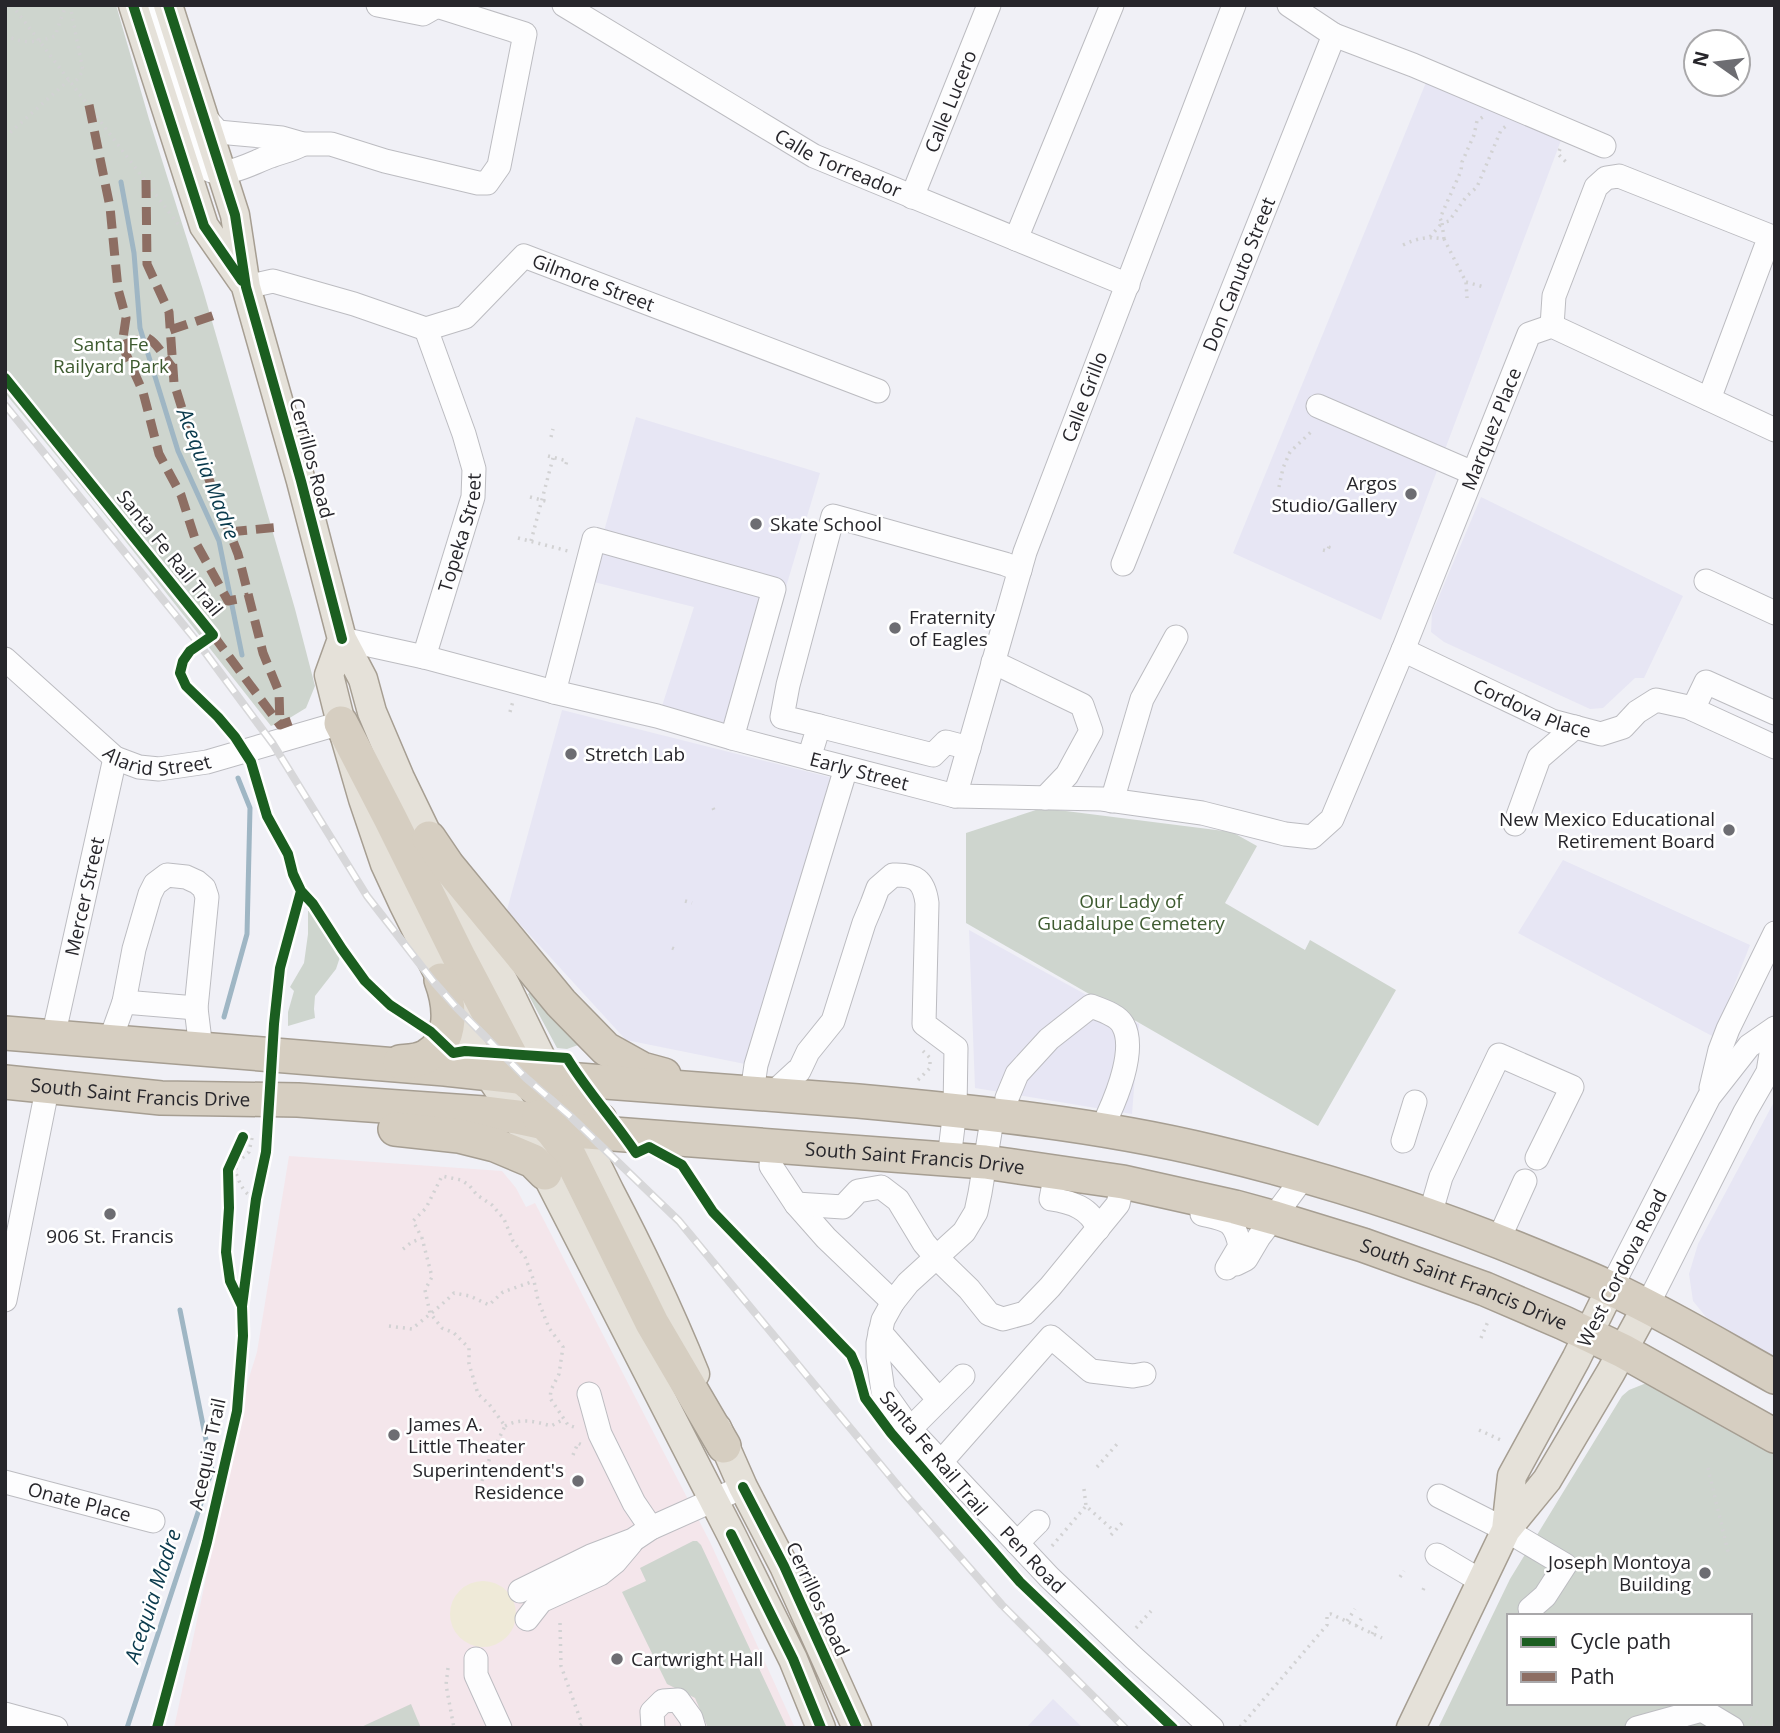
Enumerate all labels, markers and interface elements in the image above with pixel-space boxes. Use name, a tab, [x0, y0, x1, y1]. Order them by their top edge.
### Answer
north arrow	[1682, 28, 1752, 98]
street label: Calle Lucero	[918, 46, 983, 156]
text: N	[1686, 48, 1715, 70]
street label: Calle Torreador	[770, 122, 906, 204]
street label: Don Canuto Street	[1196, 193, 1281, 355]
street label: Gilmore Street	[529, 247, 658, 318]
park label: Santa Fe Railyard Park	[53, 331, 169, 379]
street label: Calle Grillo	[1055, 348, 1113, 446]
street label: Marquez Place	[1455, 364, 1527, 494]
street label: Cerrillos Road	[283, 395, 341, 521]
water label: Acequia Madre	[170, 402, 247, 544]
place label: Argos Studio/Gallery	[1271, 470, 1397, 518]
street label: Topeka Street	[432, 472, 487, 595]
street label: Santa Fe Rail Trail	[111, 484, 229, 622]
marker: Argos Studio/Gallery	[1403, 486, 1419, 502]
place label: Skate School	[770, 511, 882, 537]
marker: Skate School	[748, 516, 764, 532]
place label: Fraternity of Eagles	[909, 604, 996, 652]
marker: Fraternity of Eagles	[887, 620, 903, 636]
street label: Cordova Place	[1469, 672, 1594, 744]
street label: Alarid Street	[98, 740, 214, 782]
place label: Stretch Lab	[585, 741, 685, 767]
marker: Stretch Lab	[563, 746, 579, 762]
street label: Early Street	[807, 746, 912, 796]
place label: New Mexico Educational Retirement Board	[1499, 806, 1715, 854]
marker: New Mexico Educational Retirement Board	[1721, 822, 1737, 838]
street label: Mercer Street	[58, 834, 110, 958]
park label: Our Lady of Guadalupe Cemetery	[1037, 888, 1225, 936]
street label: South Saint Francis Drive	[29, 1072, 251, 1112]
street label: South Saint Francis Drive	[804, 1135, 1026, 1181]
street label: West Cordova Road	[1571, 1185, 1673, 1351]
marker: 906 St. Francis	[102, 1206, 118, 1222]
place label: 906 St. Francis	[46, 1223, 174, 1249]
street label: South Saint Francis Drive	[1357, 1232, 1571, 1336]
street label: Santa Fe Rail Trail	[874, 1385, 994, 1521]
street label: Acequia Trail	[182, 1396, 232, 1512]
place label: James A. Little Theater	[406, 1411, 525, 1459]
marker: James A. Little Theater	[386, 1427, 402, 1443]
place label: Superintendent's Residence	[412, 1457, 564, 1505]
marker: Superintendent's Residence	[570, 1473, 586, 1489]
street label: Onate Place	[25, 1476, 134, 1528]
street label: Pen Road	[994, 1520, 1071, 1599]
water label: Acequia Madre	[117, 1525, 187, 1668]
street label: Cerrillos Road	[780, 1538, 856, 1660]
place label: Joseph Montoya Building	[1546, 1549, 1691, 1597]
marker: Joseph Montoya Building	[1697, 1565, 1713, 1581]
legend	[1507, 1614, 1752, 1705]
text: Cycle path	[1570, 1627, 1671, 1655]
place label: Cartwright Hall	[631, 1646, 763, 1672]
marker: Cartwright Hall	[609, 1651, 625, 1667]
text: Path	[1570, 1662, 1615, 1690]

